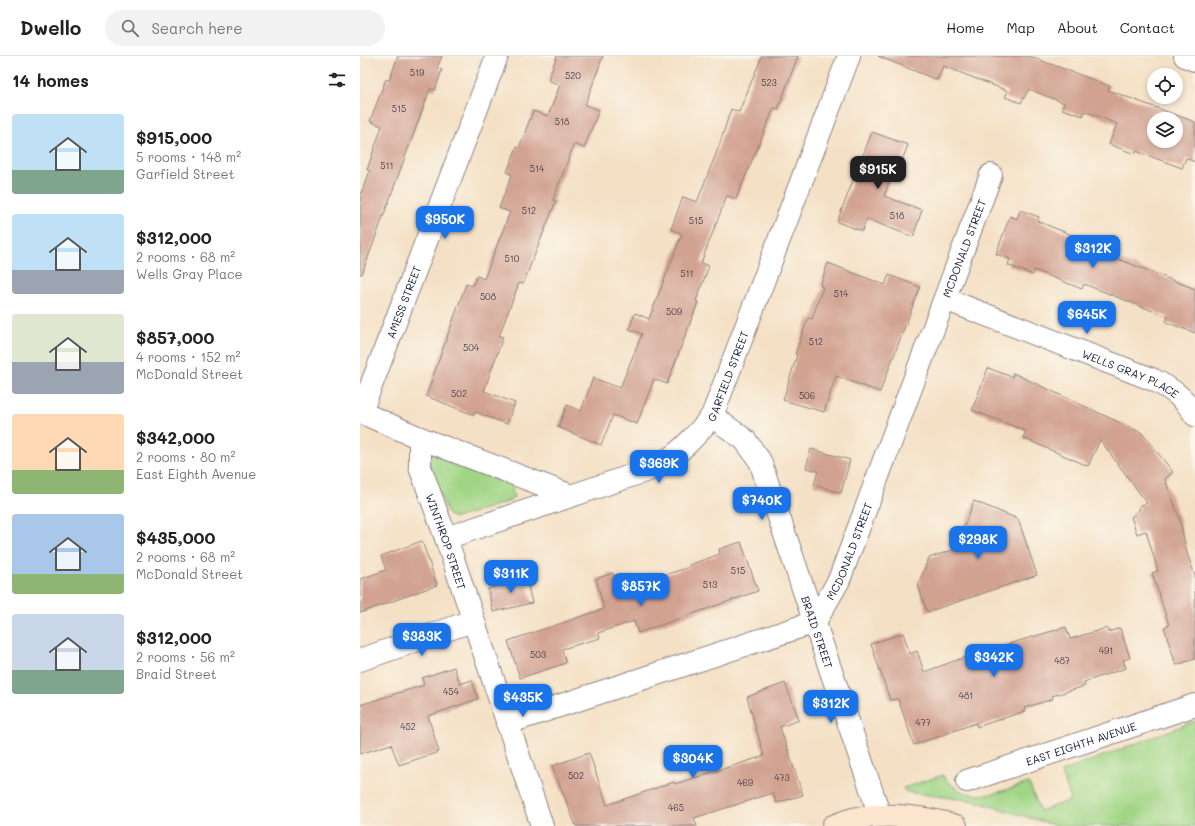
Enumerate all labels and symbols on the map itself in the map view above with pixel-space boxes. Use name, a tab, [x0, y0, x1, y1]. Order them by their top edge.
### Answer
house number: 519	[410, 67, 425, 78]
house number: 520	[565, 70, 581, 81]
house number: 523	[761, 77, 777, 88]
house number: 515	[392, 103, 406, 114]
house number: 518	[555, 116, 570, 127]
pin: $915K	[850, 156, 906, 190]
house number: 511	[380, 160, 394, 171]
house number: 514	[530, 163, 545, 174]
street label: MCDONALD STREET	[938, 197, 989, 299]
house number: 512	[522, 205, 536, 216]
pin: $950K	[417, 206, 473, 240]
house number: 518	[890, 210, 905, 221]
house number: 515	[689, 215, 703, 226]
pin: $312K	[1065, 235, 1121, 269]
house number: 510	[505, 253, 520, 264]
street label: AMESS STREET	[382, 263, 424, 340]
house number: 511	[680, 268, 694, 279]
house number: 514	[834, 288, 849, 299]
house number: 508	[480, 291, 497, 302]
pin: $645K	[1059, 301, 1115, 335]
house number: 509	[666, 306, 683, 317]
street label: GARFIELD STREET	[703, 329, 751, 424]
house number: 512	[809, 336, 823, 347]
house number: 504	[463, 342, 480, 353]
street label: WELLS GRAY PLACE	[1080, 345, 1182, 401]
house number: 502	[451, 388, 467, 399]
house number: 506	[799, 390, 815, 401]
pin: $369K	[631, 450, 687, 484]
pin: $740K	[734, 487, 790, 521]
street label: WINTHROP STREET	[423, 491, 470, 591]
street label: MCDONALD STREET	[822, 500, 875, 602]
pin: $298K	[950, 526, 1006, 560]
pin: $311K	[483, 560, 539, 594]
house number: 515	[731, 565, 745, 576]
pin: $857K	[613, 573, 669, 607]
house number: 513	[703, 579, 717, 590]
street label: BRAID STREET	[799, 594, 837, 670]
pin: $383K	[394, 623, 450, 657]
pin: $342K	[966, 644, 1022, 678]
house number: 491	[1099, 645, 1113, 656]
house number: 503	[530, 649, 546, 660]
house number: 487	[1054, 655, 1070, 666]
pin: $435K	[495, 684, 551, 718]
house number: 454	[443, 686, 460, 697]
pin: $312K	[803, 690, 859, 724]
house number: 481	[959, 690, 973, 701]
house number: 477	[915, 717, 931, 728]
street label: EAST EIGHTH AVENUE	[1024, 718, 1138, 768]
house number: 452	[400, 721, 416, 732]
pin: $304K	[665, 745, 721, 779]
house number: 502	[568, 770, 584, 781]
house number: 473	[774, 772, 790, 783]
house number: 469	[737, 777, 754, 788]
house number: 465	[668, 802, 684, 813]

